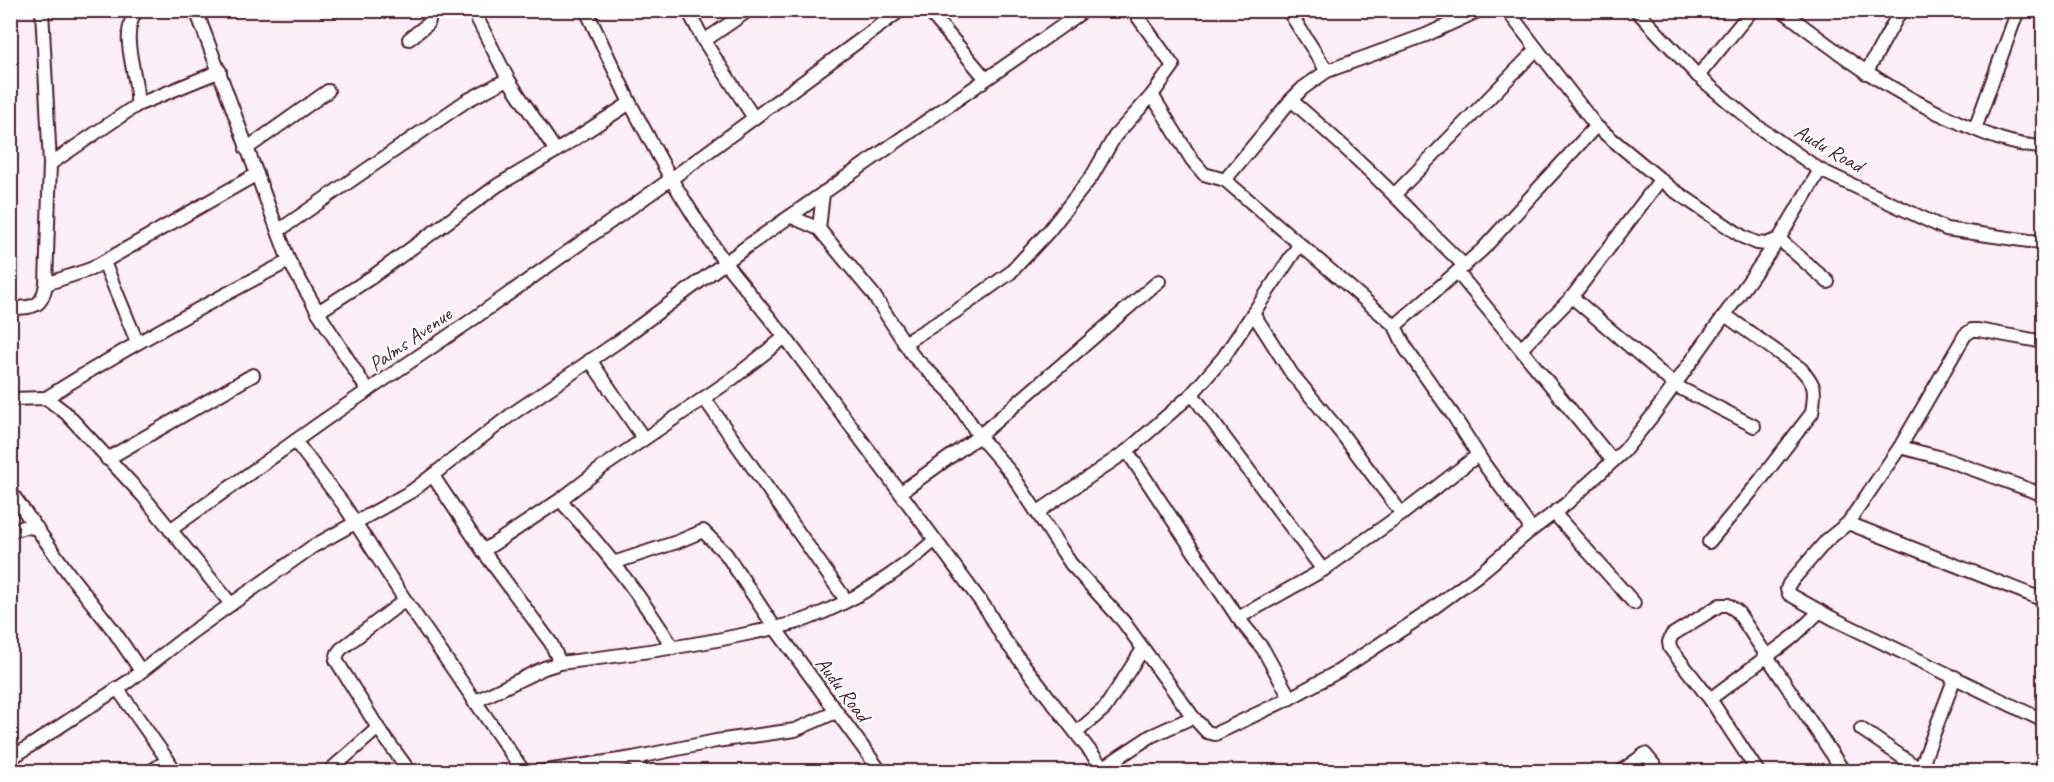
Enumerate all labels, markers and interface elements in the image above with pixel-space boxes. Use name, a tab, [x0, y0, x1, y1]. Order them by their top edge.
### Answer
street label: Audu Road	[1790, 118, 1871, 180]
street label: Palms Avenue	[364, 300, 457, 377]
street label: Audu Road	[810, 651, 878, 730]

